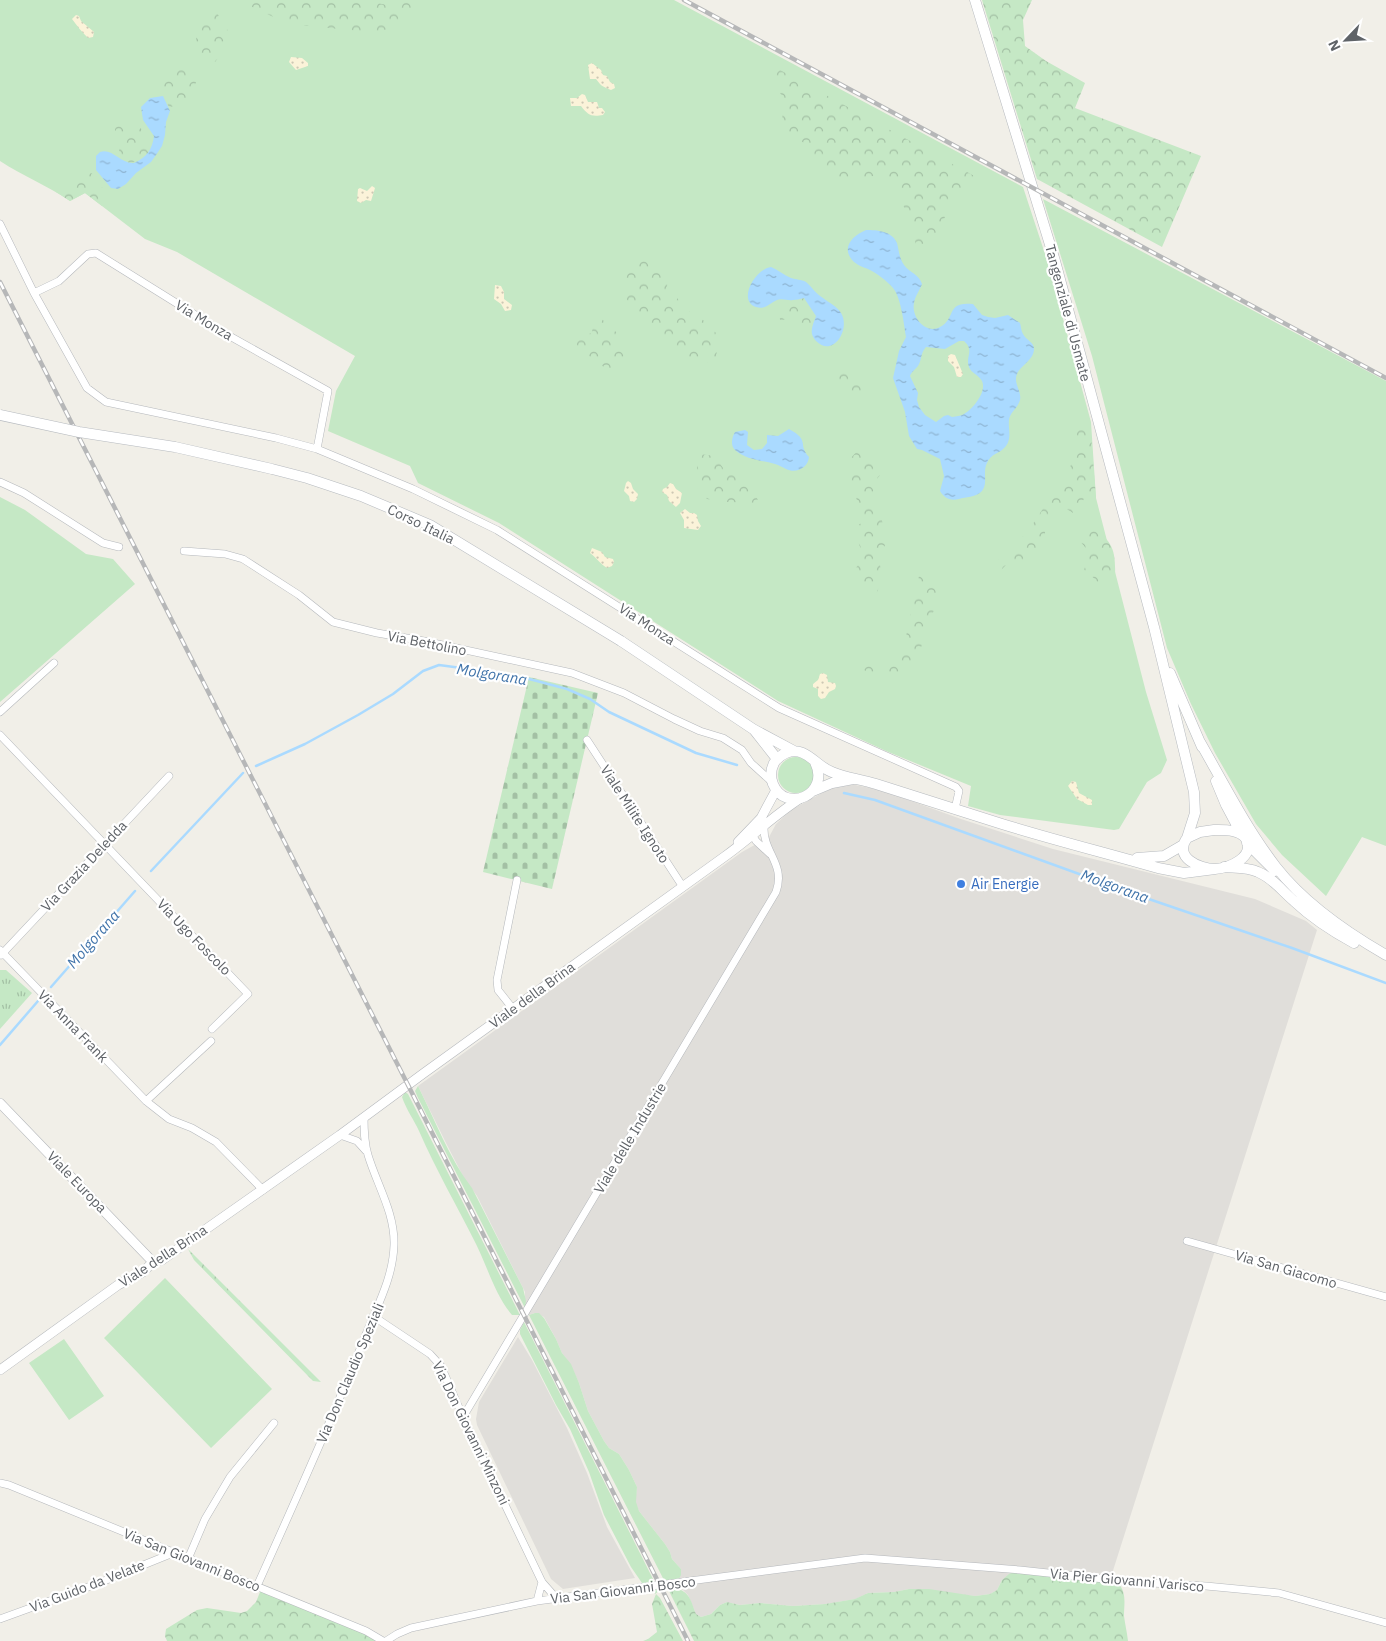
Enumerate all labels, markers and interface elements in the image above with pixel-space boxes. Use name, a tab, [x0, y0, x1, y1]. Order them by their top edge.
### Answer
north arrow	[1321, 15, 1371, 65]
text: N	[1324, 37, 1345, 54]
street label: Tangenziale di Usmate	[1041, 242, 1095, 384]
street label: Via Monza	[172, 296, 236, 344]
street label: Corso Italia	[385, 500, 458, 548]
street label: Via Monza	[615, 599, 679, 649]
street label: Via Bettolino	[386, 627, 468, 660]
water label: Molgorana	[455, 659, 529, 689]
street label: Viale Milite Ignoto	[596, 761, 674, 867]
street label: Via Grazia Deledda	[37, 816, 131, 915]
water label: Molgorana	[1078, 865, 1152, 907]
place label: Air Energie	[971, 875, 1039, 893]
marker: Air Energie	[955, 878, 967, 890]
street label: Via Ugo Foscolo	[153, 895, 235, 979]
water label: Molgorana	[62, 906, 124, 972]
street label: Viale della Brina	[486, 958, 579, 1032]
street label: Via Anna Frank	[34, 986, 113, 1066]
street label: Viale delle Industrie	[590, 1079, 670, 1197]
street label: Viale Europa	[43, 1147, 111, 1217]
street label: Viale della Brina	[115, 1220, 211, 1291]
street label: Via San Giacomo	[1233, 1246, 1339, 1292]
street label: Via Don Claudio Speziali	[312, 1300, 388, 1446]
street label: Via Don Giovanni Minzoni	[428, 1358, 514, 1508]
street label: Via San Giovanni Bosco	[121, 1524, 263, 1596]
street label: Via Guido da Velate	[27, 1556, 147, 1616]
street label: Via Pier Giovanni Varisco	[1049, 1564, 1205, 1596]
street label: Via San Giovanni Bosco	[549, 1572, 697, 1608]

